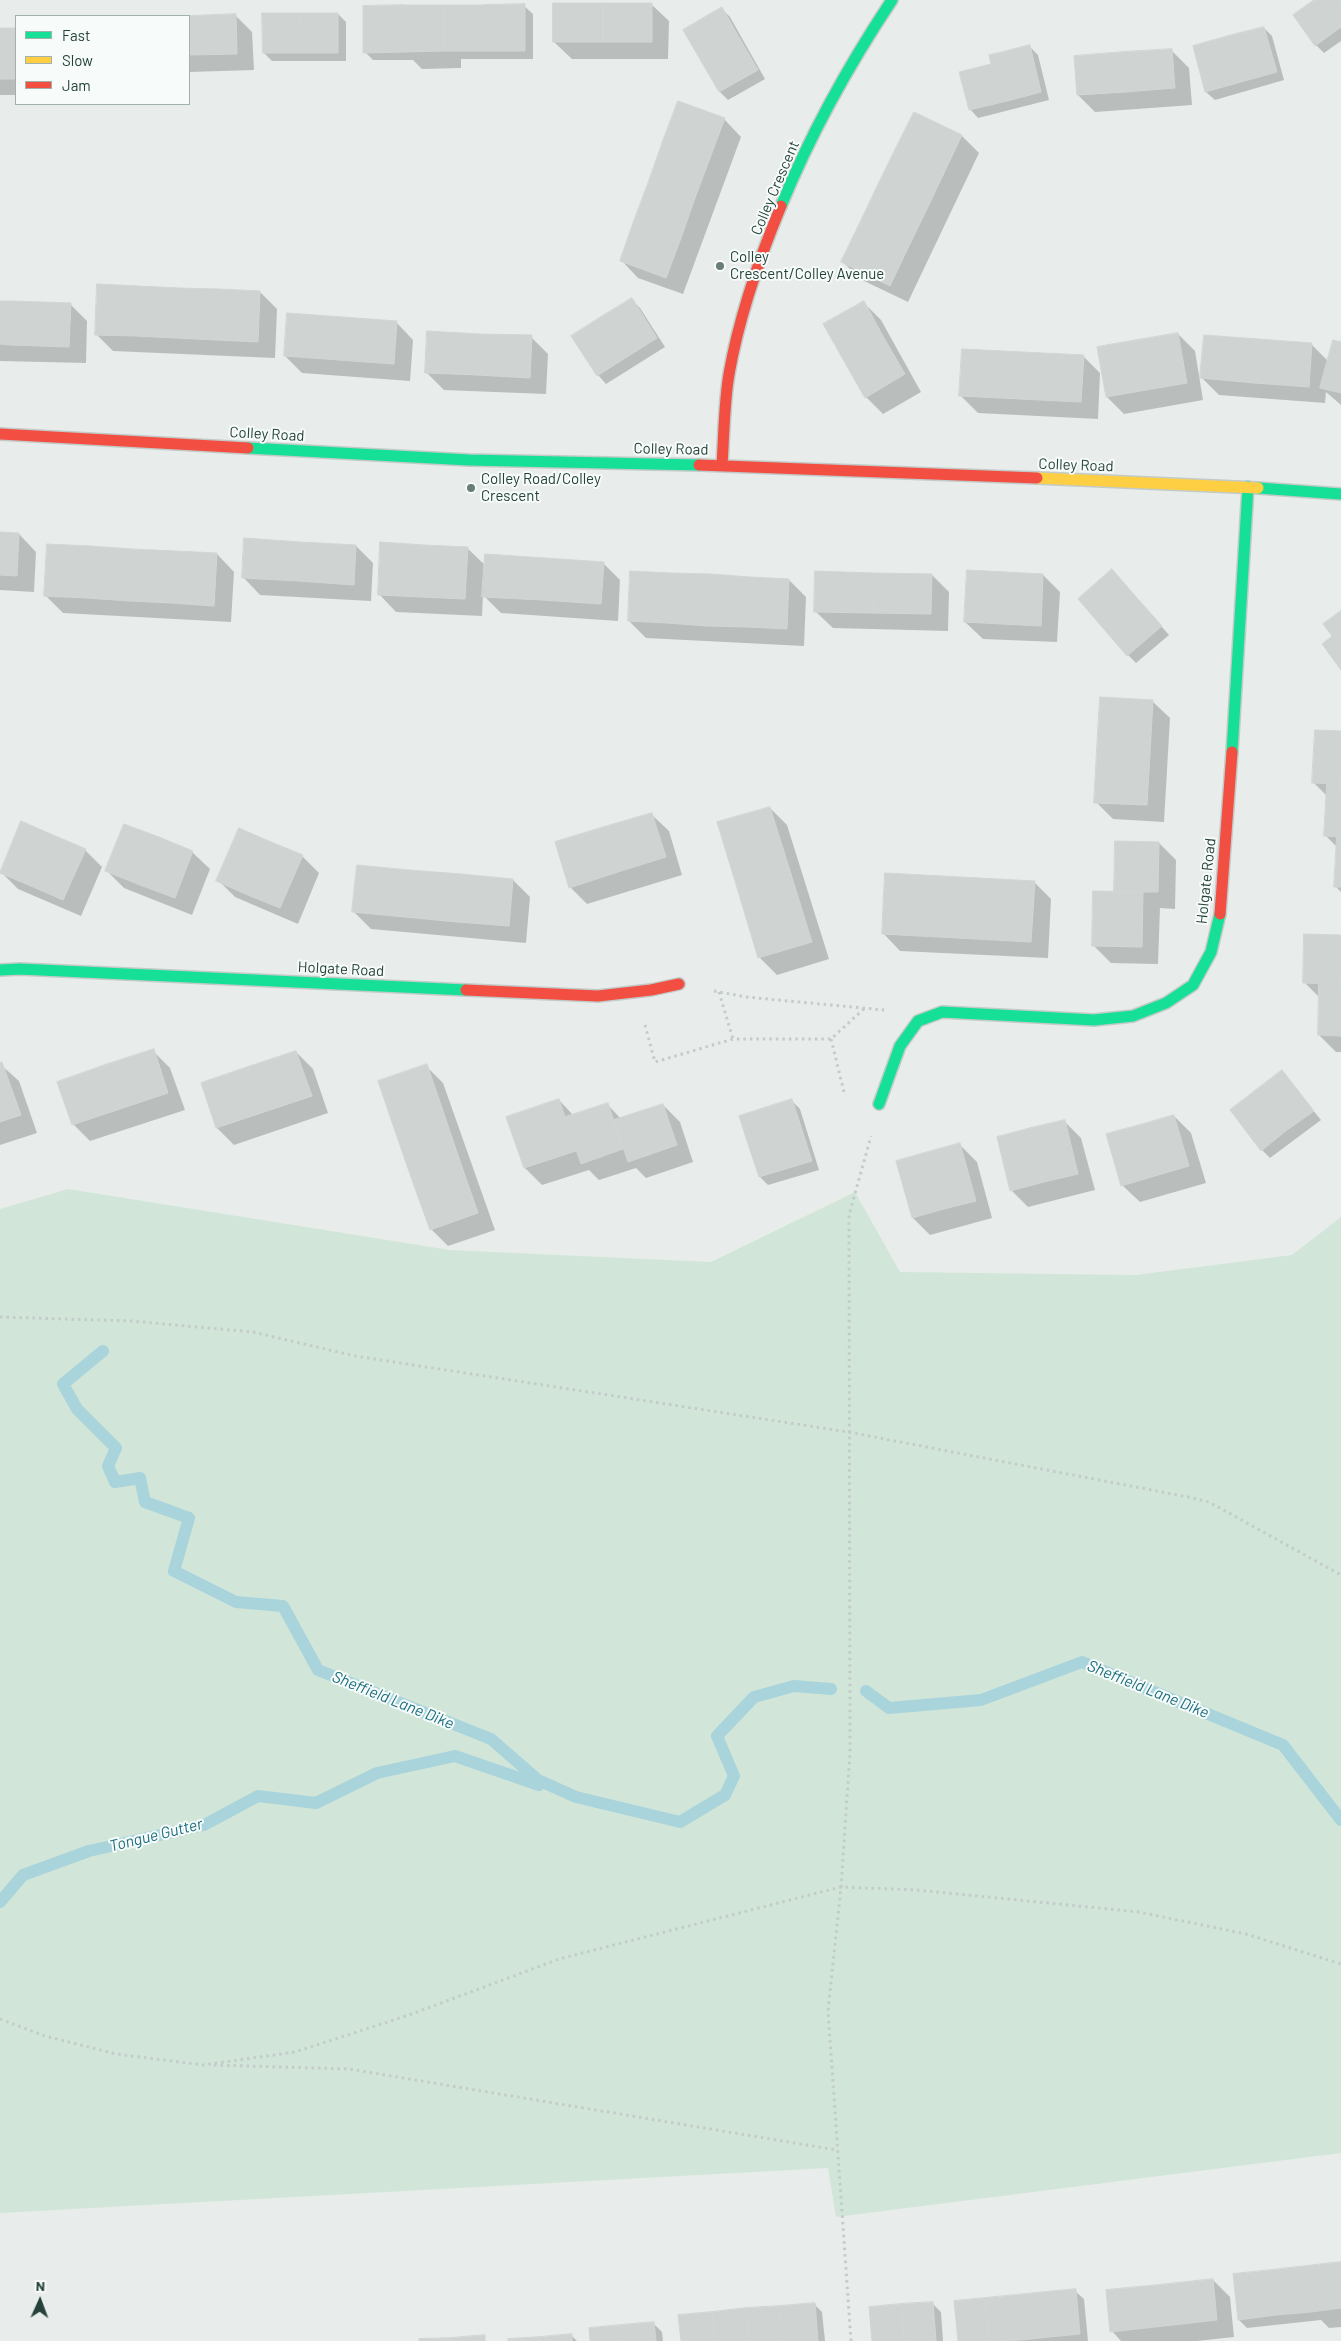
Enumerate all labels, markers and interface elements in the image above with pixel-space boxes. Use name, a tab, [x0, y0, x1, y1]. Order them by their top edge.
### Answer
legend	[15, 15, 190, 105]
text: Fast	[62, 26, 90, 44]
text: Slow	[62, 51, 93, 69]
text: Jam	[62, 76, 91, 94]
street label: Colley Crescent	[747, 138, 803, 238]
place label: Colley Crescent/Colley Avenue	[730, 248, 884, 283]
marker: Colley Crescent/Colley Avenue	[714, 260, 726, 272]
street label: Colley Road	[229, 423, 305, 445]
street label: Colley Road	[633, 439, 709, 459]
street label: Colley Road	[1038, 455, 1114, 475]
place label: Colley Road/Colley Crescent	[481, 470, 601, 505]
marker: Colley Road/Colley Crescent	[465, 482, 477, 494]
street label: Holgate Road	[1193, 837, 1219, 925]
street label: Holgate Road	[297, 958, 385, 980]
water label: Sheffield Lane Dike	[1084, 1656, 1212, 1722]
water label: Sheffield Lane Dike	[329, 1667, 457, 1733]
water label: Tongue Gutter	[107, 1814, 205, 1856]
north arrow	[15, 2276, 65, 2326]
text: N	[36, 2277, 45, 2294]

